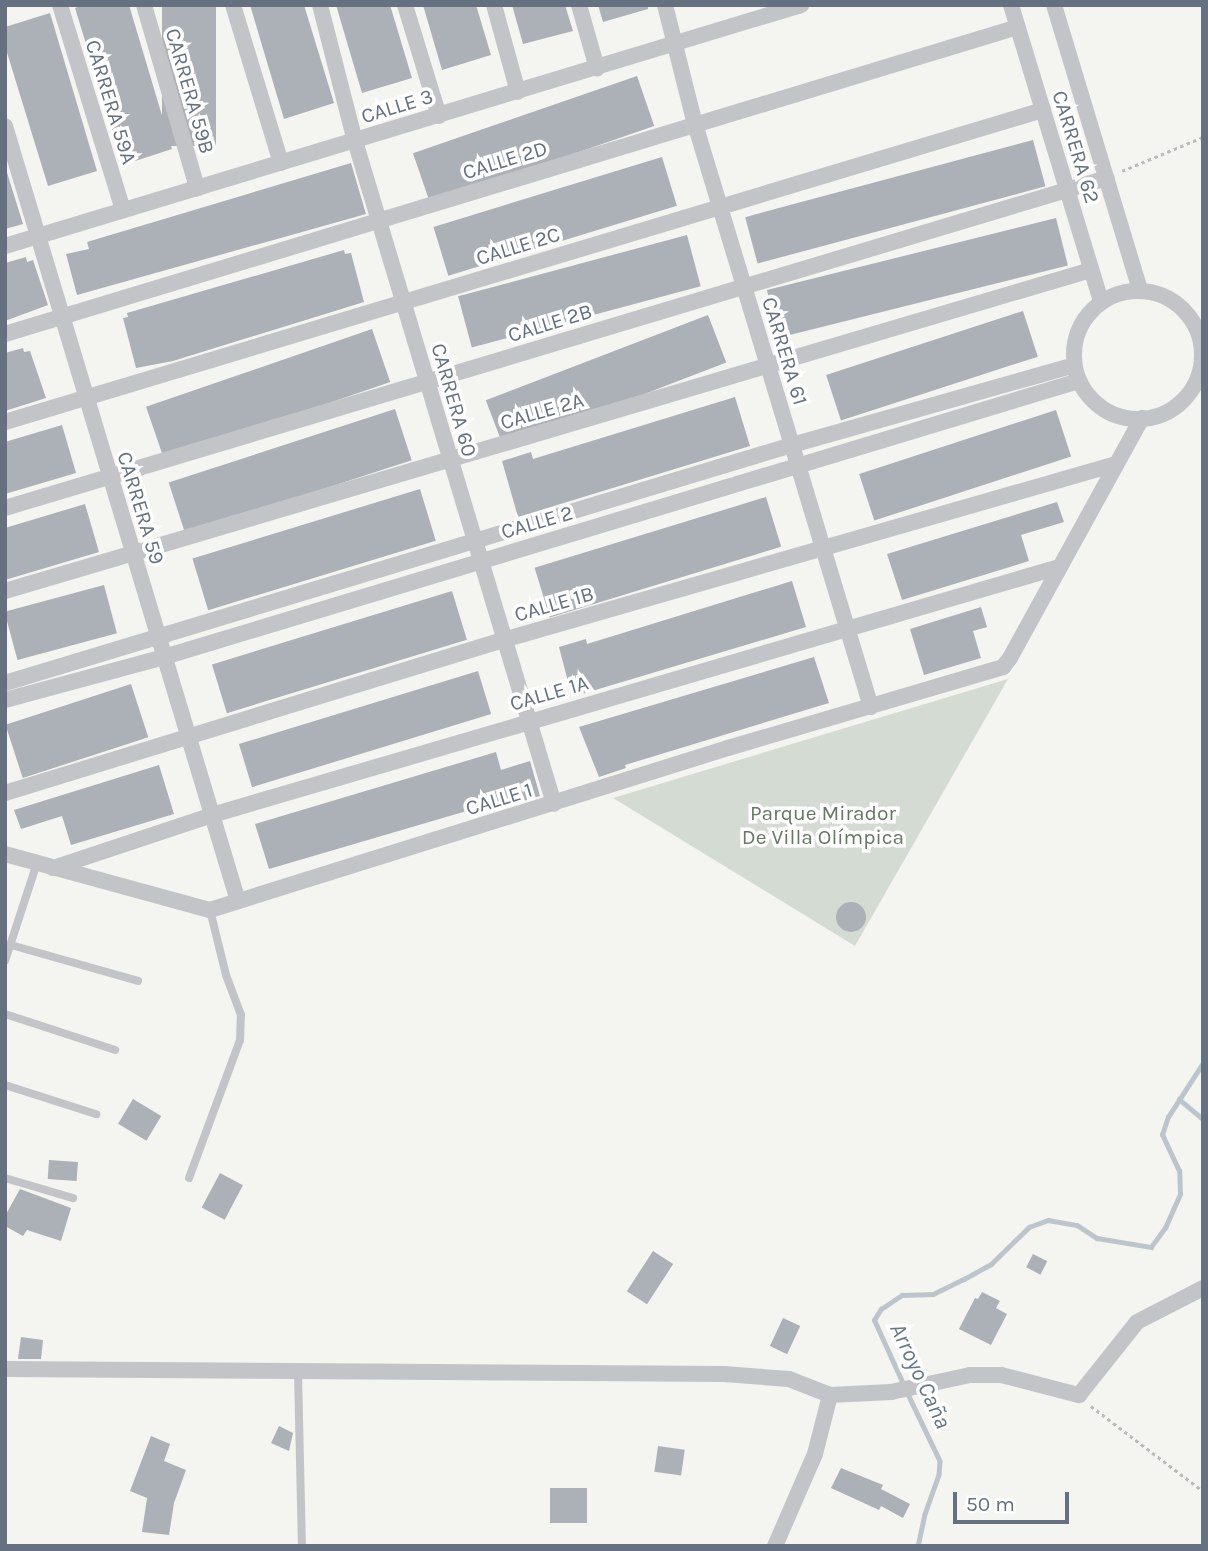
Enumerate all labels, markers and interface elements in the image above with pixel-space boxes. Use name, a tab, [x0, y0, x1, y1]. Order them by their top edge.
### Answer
street label: CARRERA 59B	[160, 25, 220, 157]
street label: CARRERA 59A	[80, 37, 142, 167]
street label: CALLE 3	[358, 83, 436, 129]
street label: CARRERA 62	[1047, 88, 1105, 206]
street label: CALLE 2D	[460, 135, 550, 185]
street label: CALLE 2C	[473, 221, 563, 271]
street label: CARRERA 61	[757, 294, 813, 408]
street label: CALLE 2B	[505, 298, 595, 348]
street label: CARRERA 60	[426, 340, 482, 460]
street label: CALLE 2A	[497, 387, 587, 435]
street label: CARRERA 59	[112, 449, 170, 567]
street label: CALLE 2	[498, 500, 576, 544]
street label: CALLE 1B	[511, 581, 597, 627]
street label: CALLE 1A	[507, 670, 591, 716]
street label: CALLE 1	[463, 777, 535, 821]
park label: Parque Mirador De Villa Olímpica	[742, 800, 904, 850]
water label: Arroyo Caña	[883, 1319, 957, 1433]
scale bar	[956, 1478, 1072, 1522]
text: 50 m	[966, 1492, 1015, 1516]

